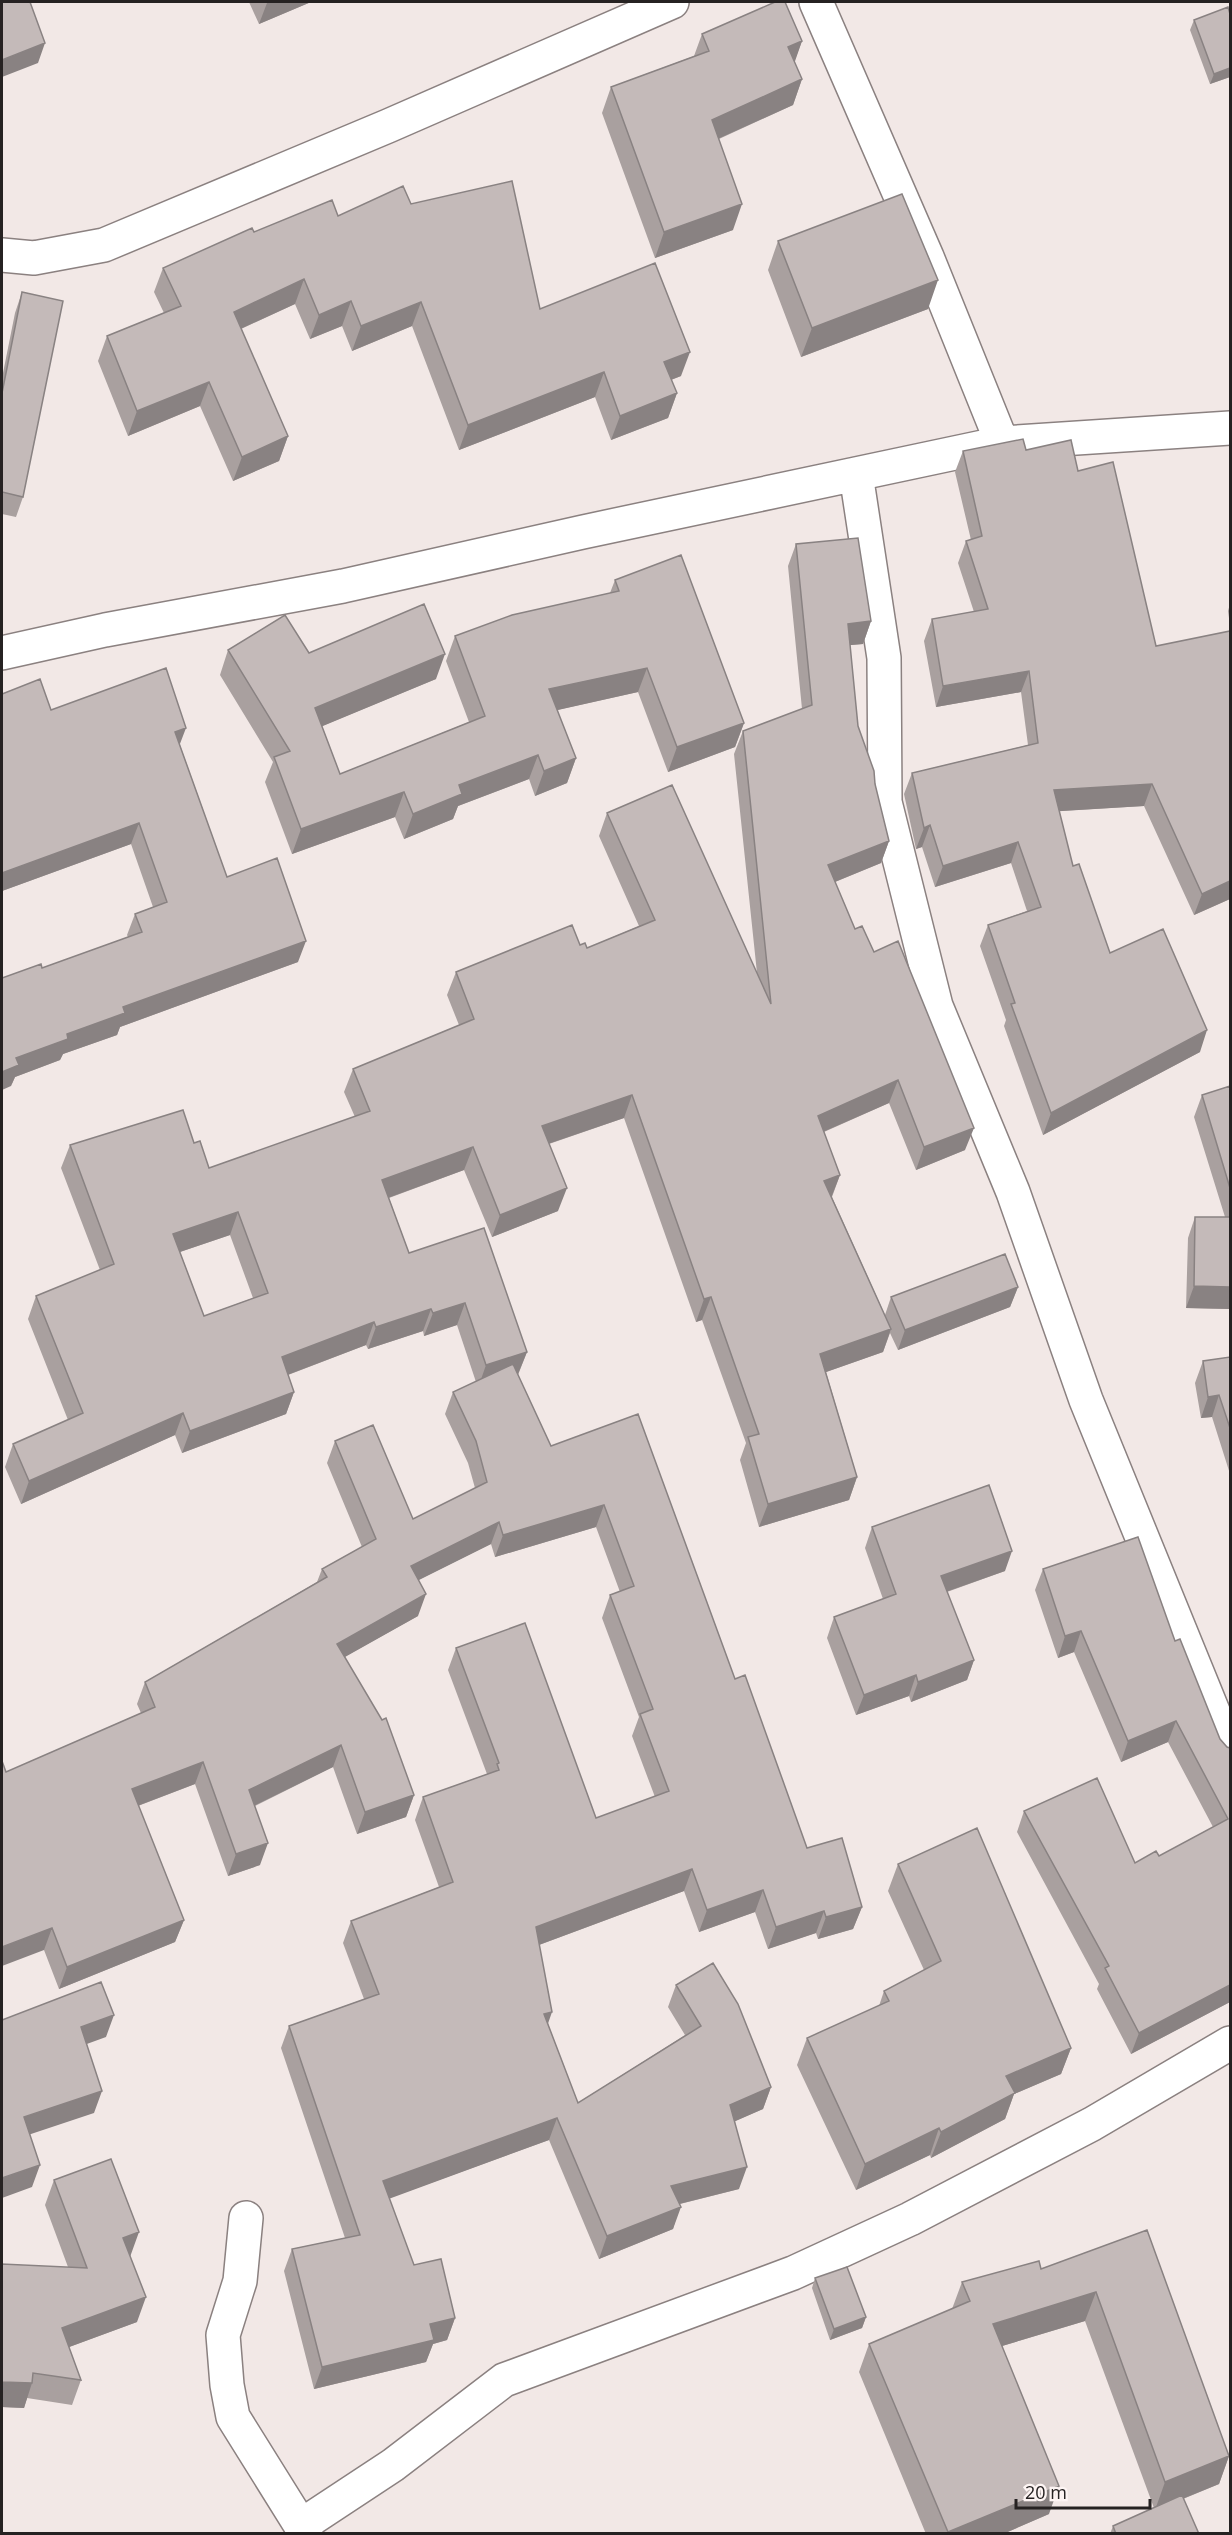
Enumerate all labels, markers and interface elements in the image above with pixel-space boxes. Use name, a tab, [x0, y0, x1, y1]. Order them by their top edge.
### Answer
scale bar	[1016, 2472, 1150, 2510]
text: 20 m	[1025, 2480, 1067, 2504]

